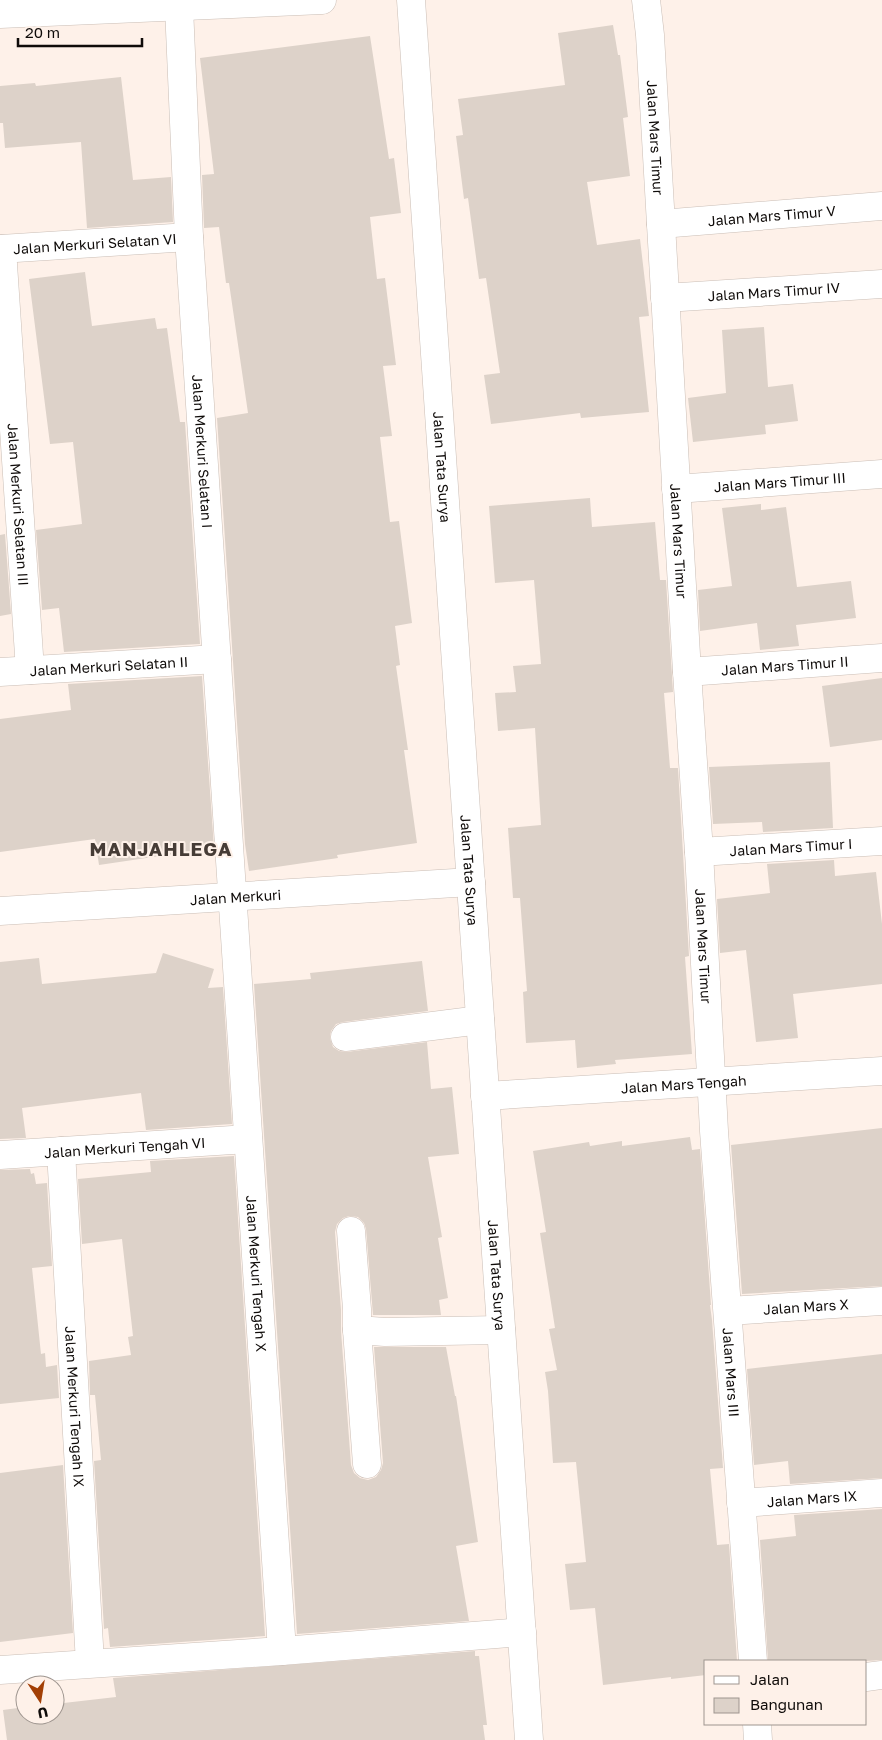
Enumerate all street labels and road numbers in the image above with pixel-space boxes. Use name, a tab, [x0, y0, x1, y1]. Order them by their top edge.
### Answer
street label: Jalan Mars Timur	[644, 80, 668, 196]
street label: Jalan Mars Timur V	[707, 201, 837, 229]
street label: Jalan Merkuri Selatan VI	[13, 229, 177, 257]
street label: Jalan Mars Timur IV	[707, 278, 841, 304]
street label: Jalan Merkuri Selatan I	[190, 374, 217, 529]
street label: Jalan Tata Surya	[430, 411, 455, 523]
street label: Jalan Merkuri Selatan III	[5, 422, 33, 586]
street label: Jalan Mars Timur III	[713, 468, 846, 495]
street label: Jalan Mars Timur	[668, 483, 691, 600]
street label: Jalan Merkuri Selatan II	[29, 652, 189, 679]
street label: Jalan Mars Timur II	[720, 652, 849, 678]
street label: Jalan Tata Surya	[458, 814, 482, 926]
street label: Jalan Mars Timur I	[729, 834, 853, 859]
street label: Jalan Merkuri	[189, 885, 282, 908]
street label: Jalan Mars Timur	[692, 888, 716, 1005]
street label: Jalan Mars Tengah	[620, 1071, 747, 1096]
street label: Jalan Merkuri Tengah VI	[44, 1133, 206, 1161]
street label: Jalan Merkuri Tengah X	[244, 1195, 271, 1352]
street label: Jalan Tata Surya	[485, 1219, 510, 1331]
street label: Jalan Mars X	[762, 1295, 849, 1317]
street label: Jalan Merkuri Tengah IX	[62, 1325, 89, 1488]
street label: Jalan Mars III	[720, 1327, 744, 1418]
street label: Jalan Mars IX	[766, 1486, 857, 1510]

